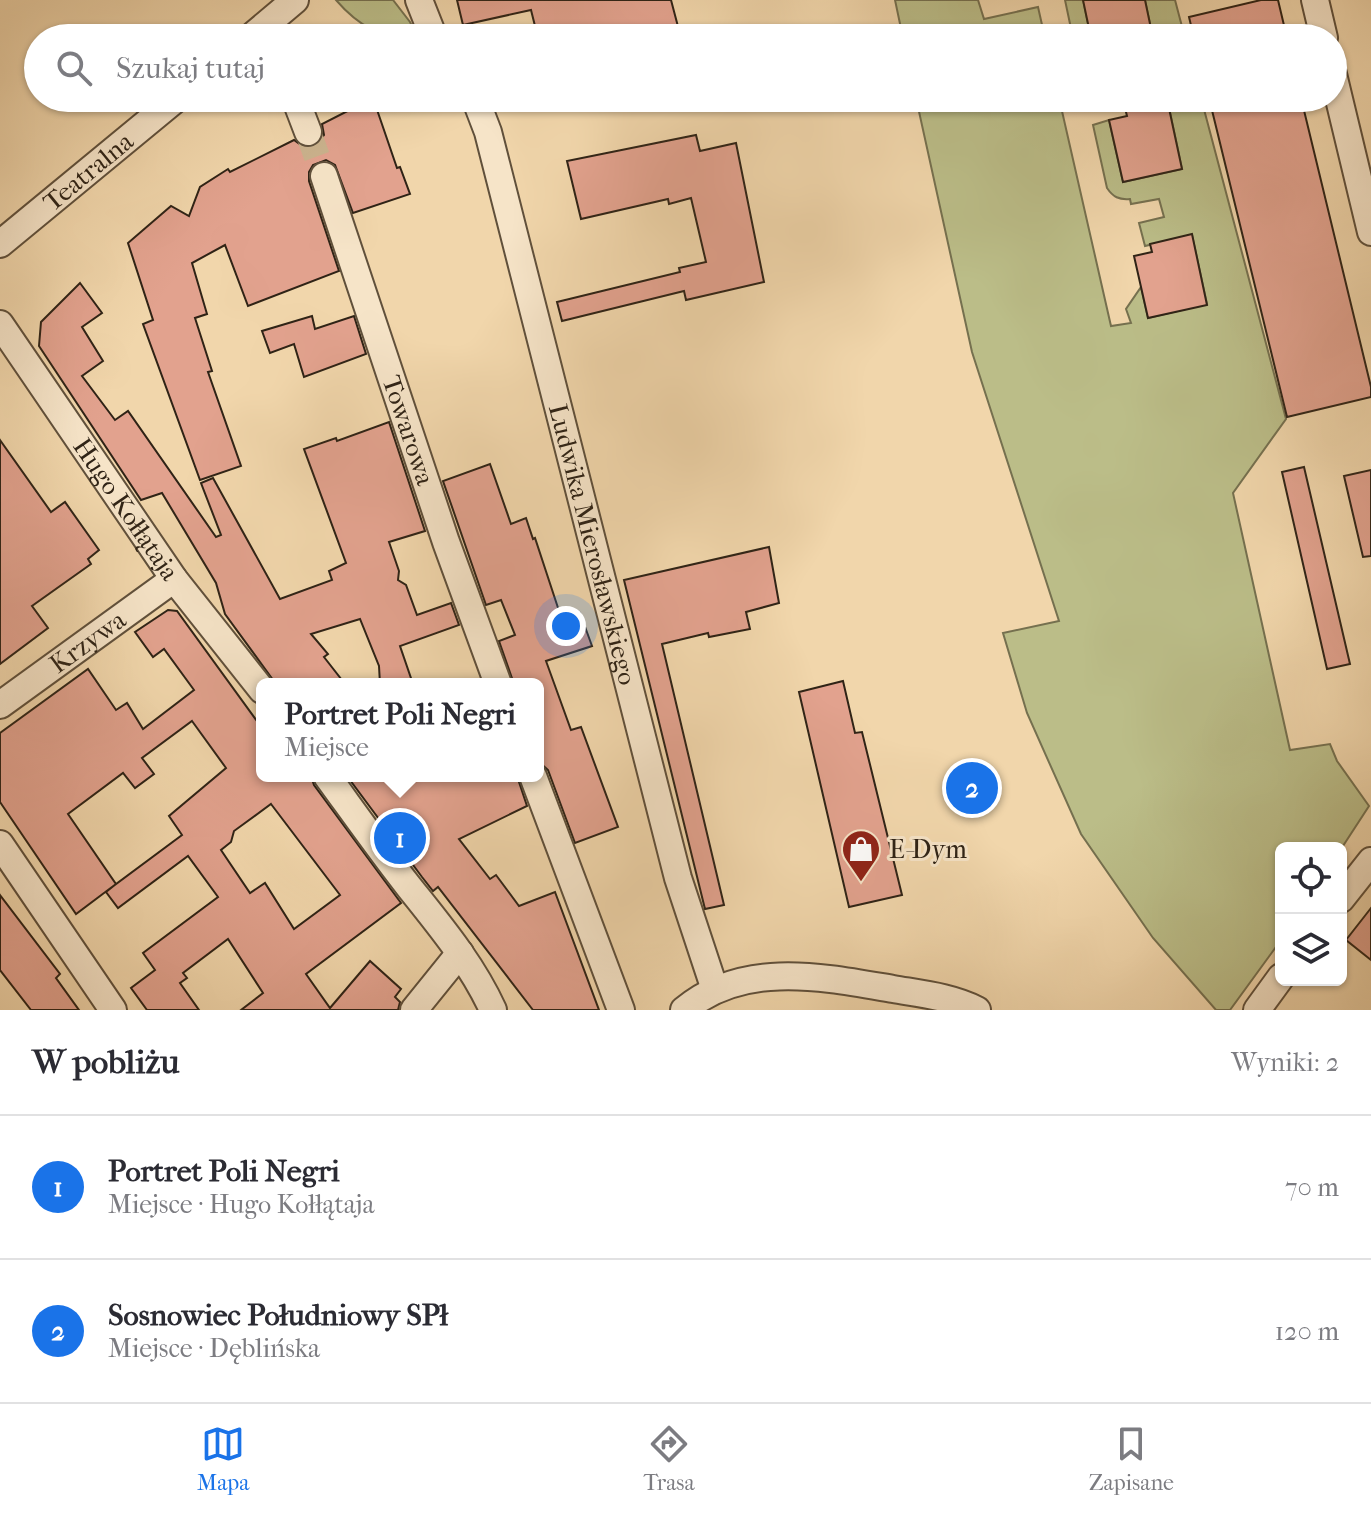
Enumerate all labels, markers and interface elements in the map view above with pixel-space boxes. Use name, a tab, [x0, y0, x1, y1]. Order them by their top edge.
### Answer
search box	[24, 24, 1347, 112]
icon: search	[52, 46, 96, 90]
text: Szukaj tutaj	[116, 51, 265, 86]
street label: Teatralna	[37, 125, 140, 217]
street label: Towarowa	[376, 371, 442, 490]
street label: Ludwika Mierosławskiego	[542, 401, 644, 688]
street label: Hugo Kołłątaja	[67, 432, 186, 587]
street label: Krzywa	[43, 603, 132, 680]
your location	[546, 606, 586, 646]
popup	[256, 678, 544, 782]
text: Portret Poli Negri	[284, 697, 516, 732]
text: Miejsce	[284, 732, 369, 763]
pin: 2	[946, 758, 998, 818]
pin: 1	[374, 808, 426, 868]
shop icon: E-Dym	[840, 828, 882, 883]
place label: E-Dym	[889, 834, 967, 865]
map controls	[1275, 842, 1347, 986]
button: locate	[1275, 842, 1347, 914]
button: layers	[1275, 914, 1347, 986]
text: W pobliżu	[32, 1042, 179, 1082]
text: Wyniki: 2	[1231, 1047, 1339, 1078]
text: Portret Poli Negri	[108, 1154, 340, 1189]
text: 1	[53, 1172, 63, 1203]
text: 70 m	[1285, 1172, 1339, 1203]
text: Miejsce · Hugo Kołłątaja	[108, 1189, 375, 1220]
text: Sosnowiec Południowy SPł	[108, 1298, 448, 1333]
text: 2	[51, 1316, 65, 1347]
text: 120 m	[1275, 1316, 1339, 1347]
text: Miejsce · Dęblińska	[108, 1333, 320, 1364]
tab: Mapa	[197, 1422, 249, 1496]
tab: Trasa	[643, 1422, 695, 1496]
tab: Zapisane	[1089, 1422, 1174, 1496]

